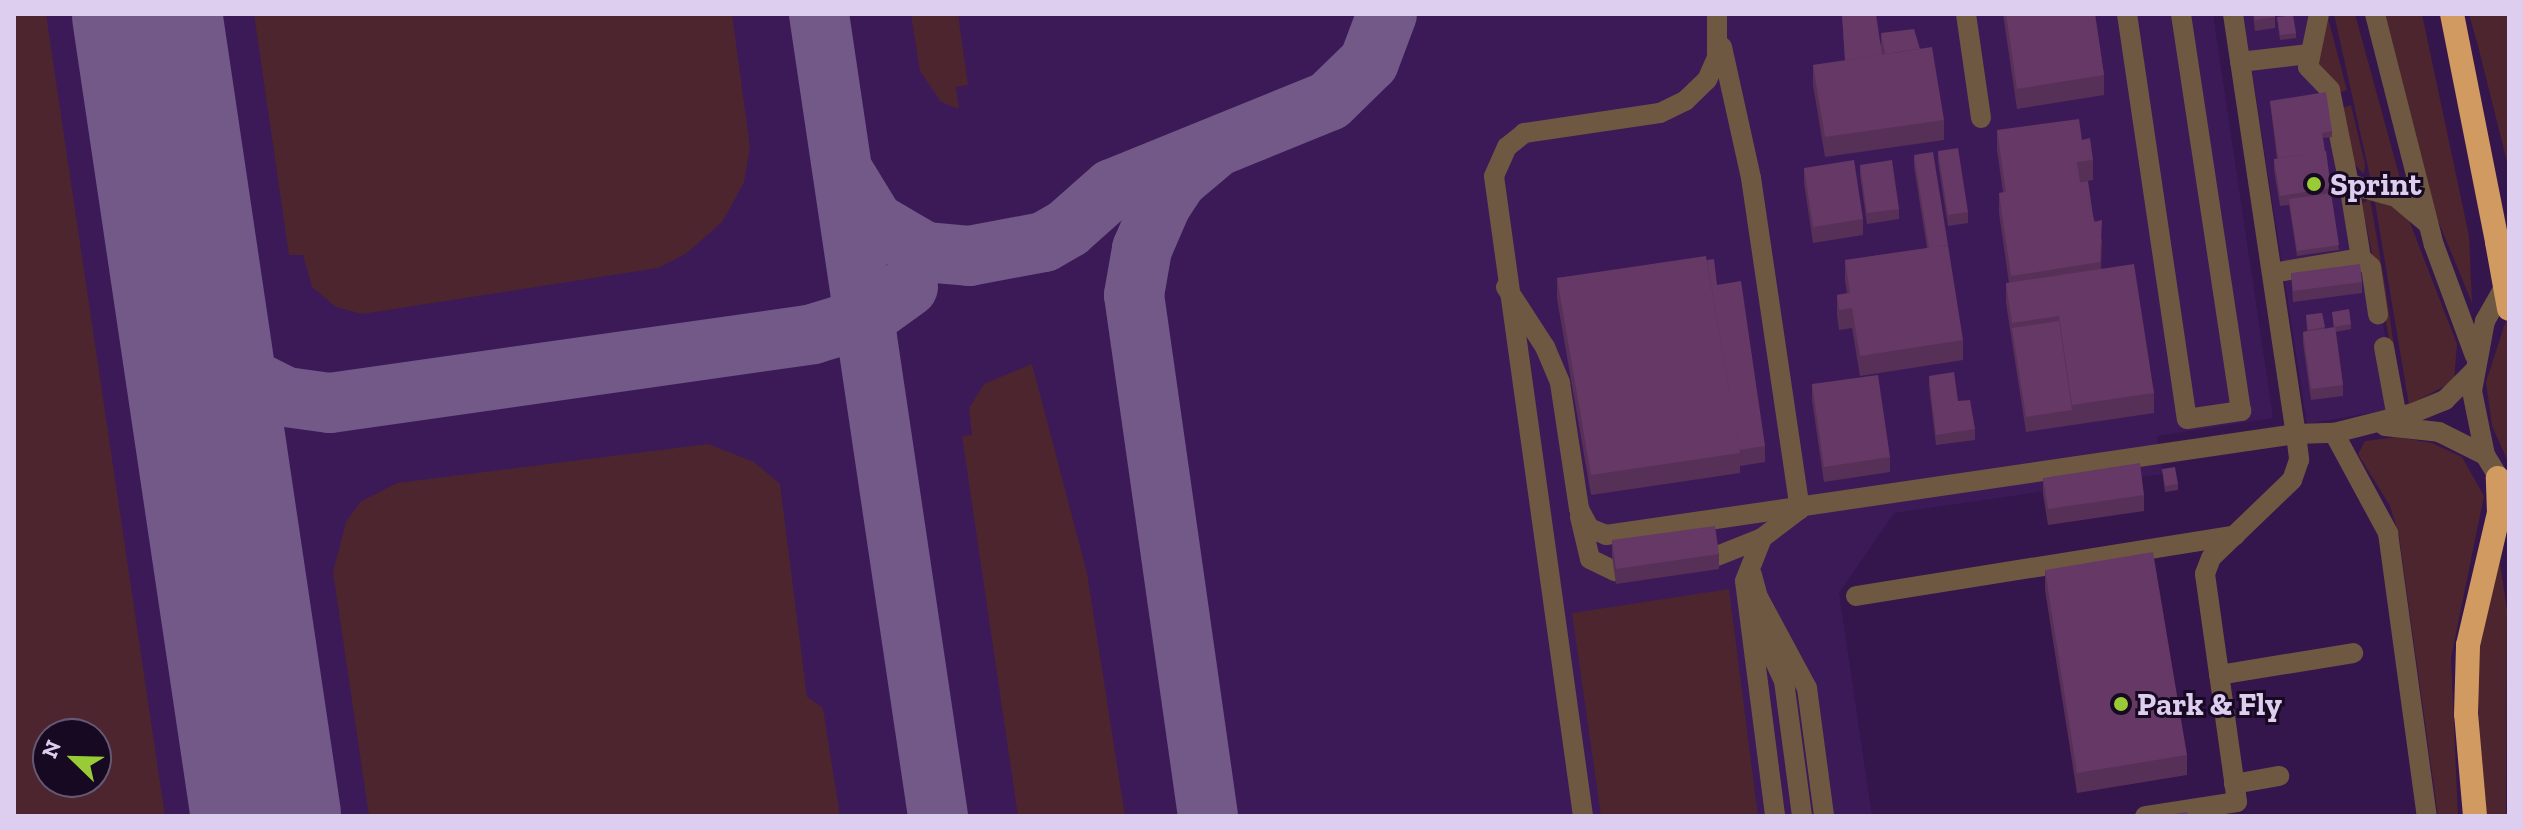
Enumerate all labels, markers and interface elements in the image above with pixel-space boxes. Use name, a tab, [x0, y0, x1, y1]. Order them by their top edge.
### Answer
place label: Sprint	[2330, 165, 2421, 203]
marker: Sprint	[2305, 175, 2323, 193]
place label: Park & Fly	[2137, 685, 2282, 723]
marker: Park & Fly	[2112, 695, 2130, 713]
north arrow	[32, 718, 112, 798]
text: N	[36, 736, 67, 762]

